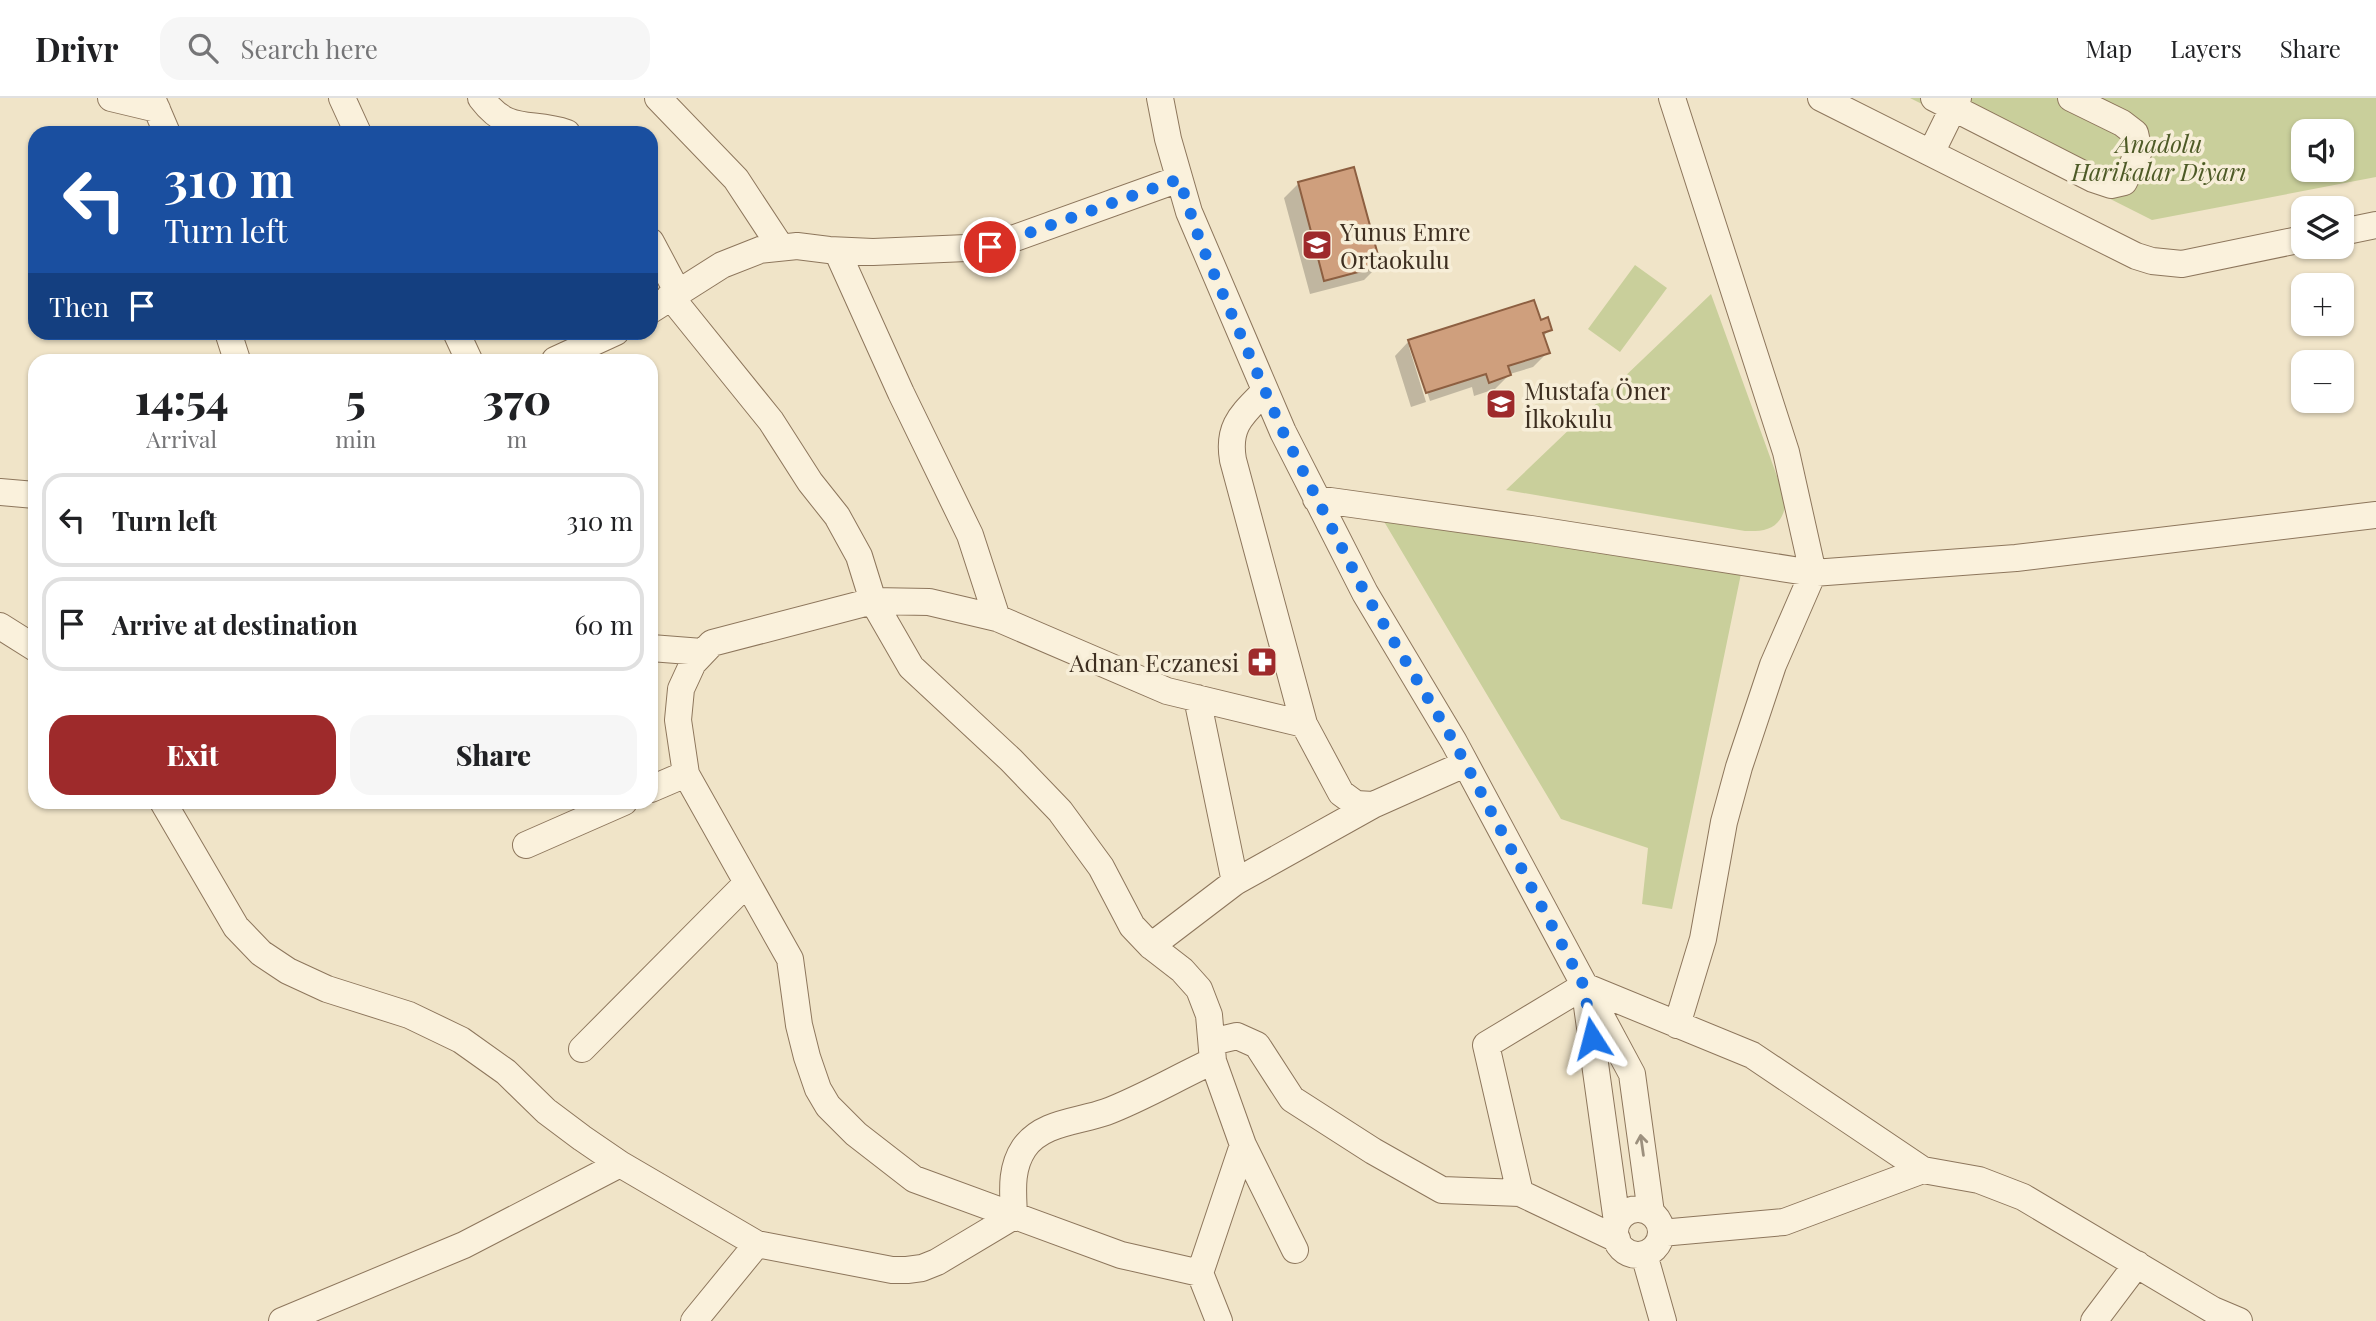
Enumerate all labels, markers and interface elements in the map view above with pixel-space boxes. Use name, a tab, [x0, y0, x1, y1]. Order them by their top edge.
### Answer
search box	[160, 17, 650, 80]
text: Drivr	[35, 26, 118, 70]
icon: search	[184, 29, 222, 67]
text: Search here	[240, 31, 378, 66]
text: Map	[2086, 32, 2132, 64]
text: Layers	[2170, 32, 2242, 64]
text: Share	[2280, 32, 2341, 64]
map controls	[2291, 119, 2354, 413]
button: sound	[2291, 119, 2354, 182]
park label: Anadolu Harikalar Diyarı	[2070, 127, 2247, 187]
text: 310 m	[164, 145, 294, 210]
icon: left	[49, 154, 140, 245]
button: layers	[2291, 196, 2354, 259]
text: Turn left	[164, 208, 288, 251]
place label: Yunus Emre Ortaokulu	[1339, 215, 1471, 275]
pin	[960, 217, 1020, 277]
icon: arrive	[971, 228, 1009, 266]
school or university icon: Yunus Emre Ortaokulu	[1300, 228, 1334, 262]
button: +	[2291, 273, 2354, 336]
icon: arrive	[123, 287, 161, 325]
text: Then	[49, 289, 109, 324]
button: −	[2291, 350, 2354, 413]
text: 14:54	[135, 370, 229, 426]
text: 5	[346, 370, 366, 426]
text: 370	[483, 370, 551, 426]
place label: Mustafa Öner İlkokulu	[1524, 374, 1671, 434]
school or university icon: Mustafa Öner İlkokulu	[1484, 387, 1518, 421]
text: Arrival	[146, 423, 217, 454]
text: min	[335, 423, 376, 454]
text: m	[507, 423, 527, 454]
icon: left	[53, 501, 91, 539]
text: Turn left	[112, 503, 217, 538]
text: 310 m	[566, 503, 633, 538]
icon: arrive	[53, 605, 91, 643]
text: Arrive at destination	[112, 607, 358, 642]
text: 60 m	[574, 607, 633, 642]
pharmacy icon: Adnan Eczanesi	[1245, 645, 1279, 679]
place label: Adnan Eczanesi	[1068, 646, 1239, 678]
button: Exit	[49, 715, 336, 795]
button: Share	[350, 715, 637, 795]
position arrow	[1555, 1001, 1629, 1075]
one-way arrow	[1635, 1134, 1648, 1157]

